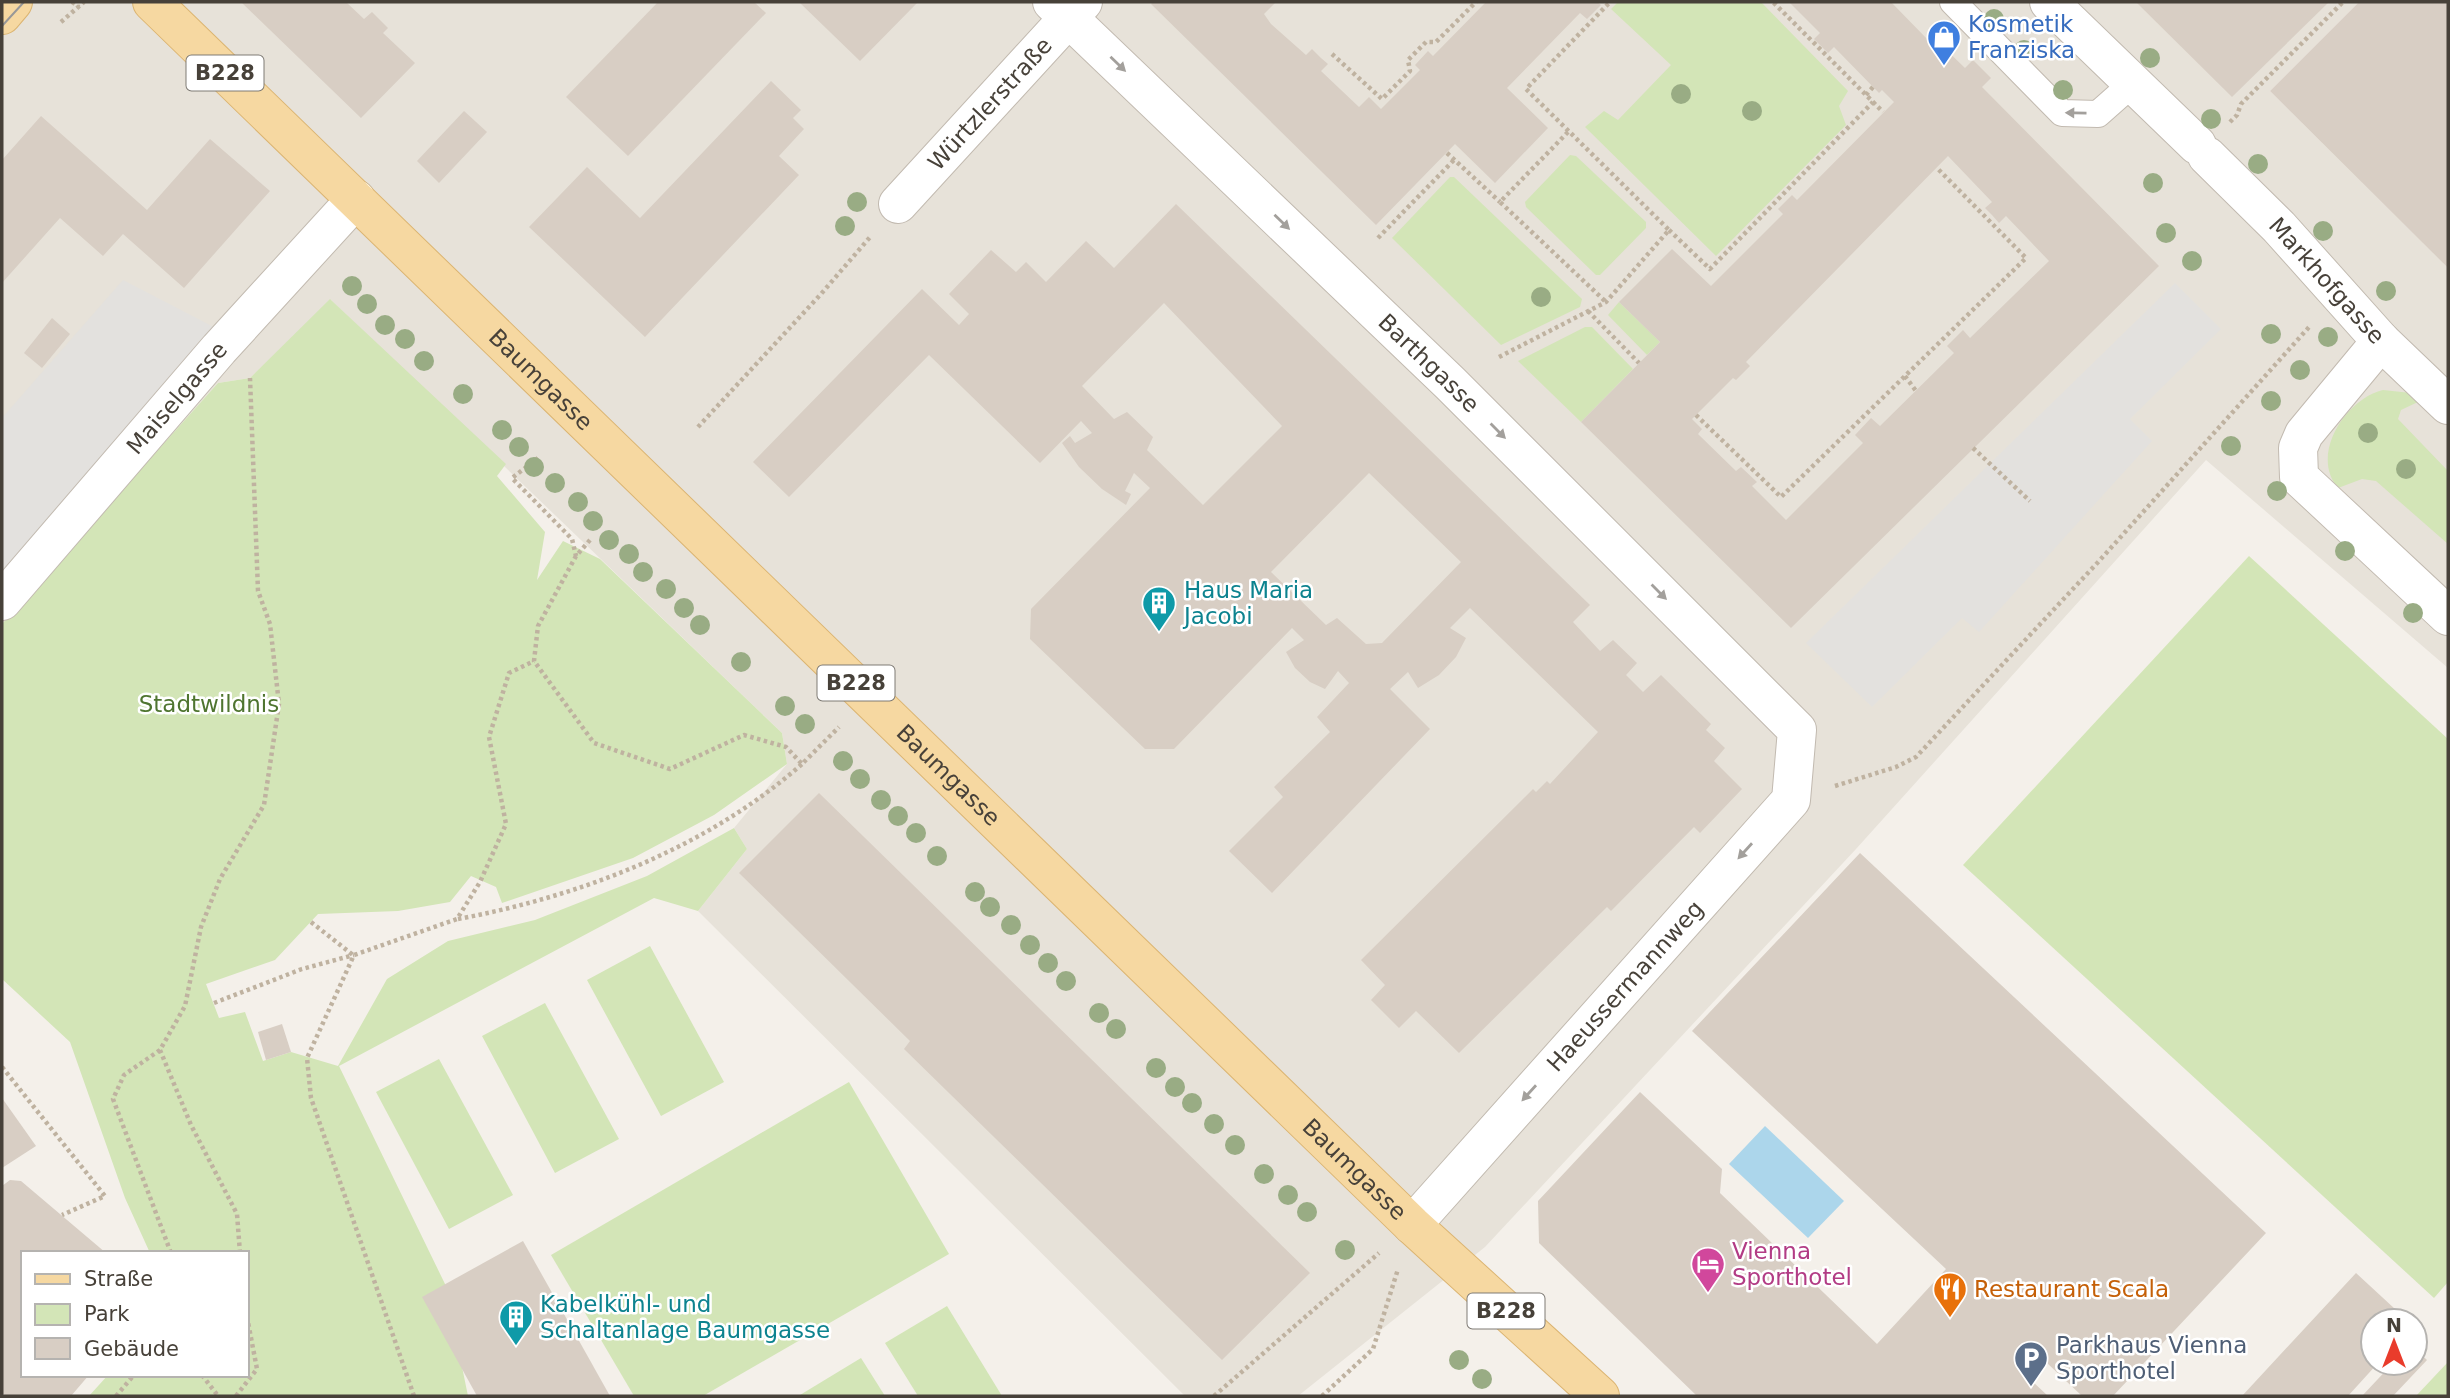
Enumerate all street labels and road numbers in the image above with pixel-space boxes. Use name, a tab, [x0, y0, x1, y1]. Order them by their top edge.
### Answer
street label: Würtzlerstraße	[923, 32, 1057, 175]
road number: B228	[187, 56, 264, 90]
street label: Markhofgasse	[2264, 212, 2390, 349]
street label: Barthgasse	[1373, 309, 1485, 418]
street label: Baumgasse	[484, 324, 598, 435]
street label: Maiselgasse	[121, 336, 232, 459]
road number: B228	[818, 666, 894, 700]
street label: Baumgasse	[891, 719, 1006, 831]
street label: Haeussermannweg	[1542, 895, 1708, 1077]
street label: Baumgasse	[1298, 1113, 1412, 1225]
road number: B228	[1468, 1294, 1544, 1328]

